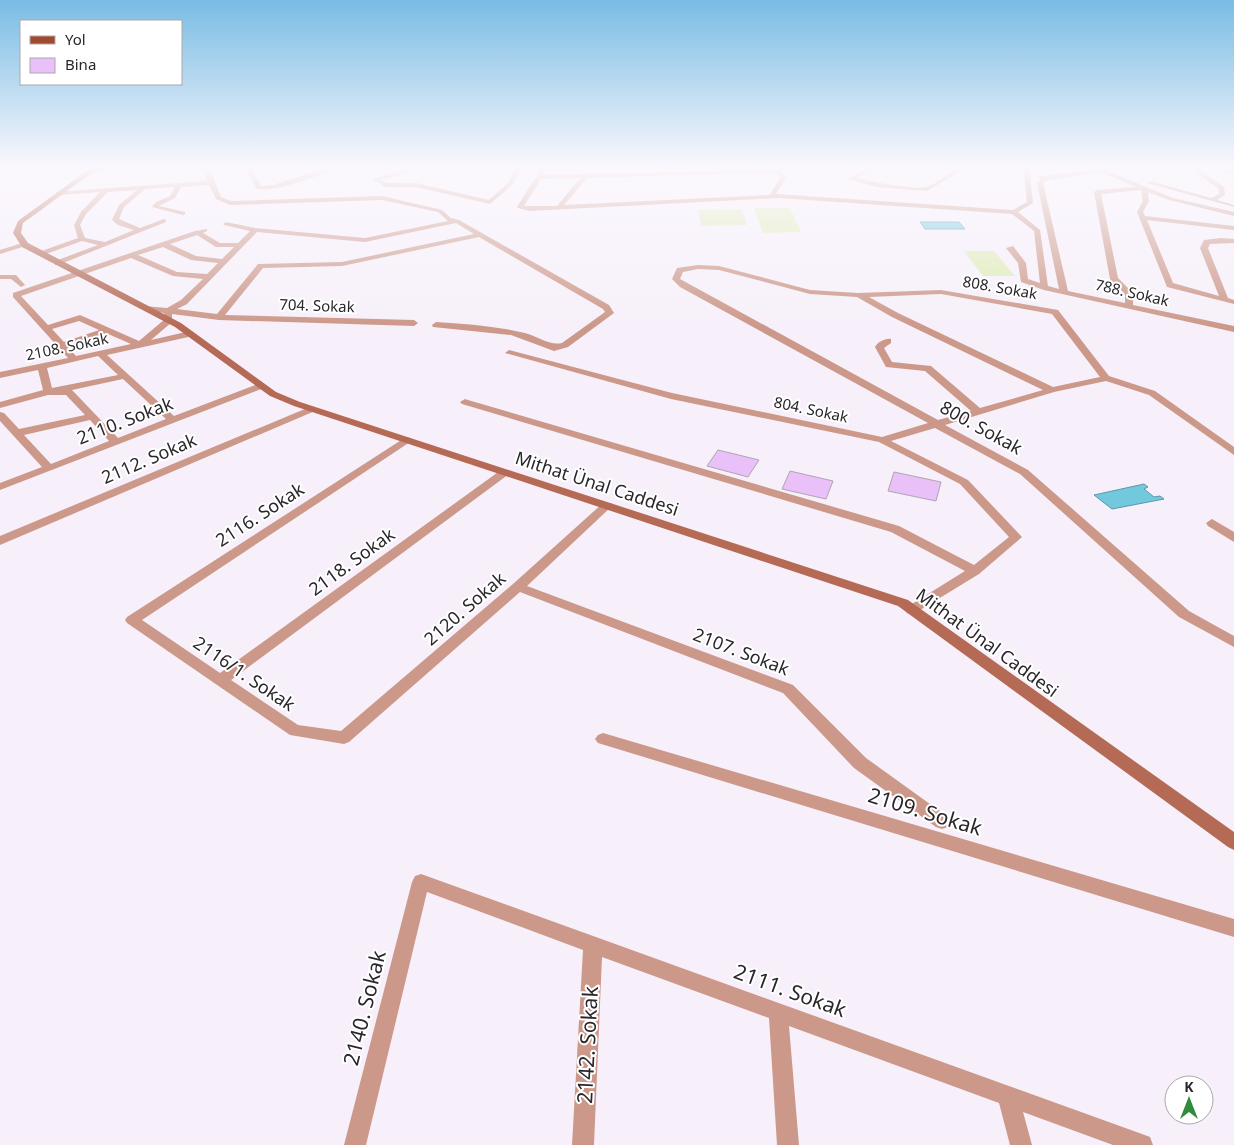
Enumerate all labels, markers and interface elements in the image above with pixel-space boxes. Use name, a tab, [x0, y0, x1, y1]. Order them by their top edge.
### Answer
legend	[20, 20, 182, 85]
text: Yol	[65, 29, 86, 49]
text: Bina	[65, 54, 96, 74]
street label: 808. Sokak	[961, 271, 1039, 303]
street label: 788. Sokak	[1093, 274, 1171, 310]
street label: 704. Sokak	[279, 294, 355, 316]
street label: 2108. Sokak	[24, 328, 110, 365]
street label: 2110. Sokak	[73, 391, 176, 449]
street label: 804. Sokak	[772, 391, 850, 427]
street label: 800. Sokak	[936, 395, 1027, 460]
street label: 2112. Sokak	[98, 427, 200, 489]
street label: Mithat Ünal Caddesi	[512, 445, 682, 521]
street label: 2116. Sokak	[211, 476, 309, 552]
street label: 2118. Sokak	[304, 522, 400, 601]
street label: 2120. Sokak	[418, 566, 511, 650]
street label: Mithat Ünal Caddesi	[912, 582, 1064, 702]
street label: 2107. Sokak	[690, 622, 793, 680]
street label: 2116/1. Sokak	[189, 630, 300, 716]
street label: 2109. Sokak	[865, 780, 986, 842]
street label: 2140. Sokak	[336, 947, 392, 1068]
street label: 2111. Sokak	[730, 957, 851, 1024]
street label: 2142. Sokak	[570, 985, 604, 1104]
north arrow	[1164, 1075, 1214, 1125]
text: K	[1184, 1077, 1194, 1096]

